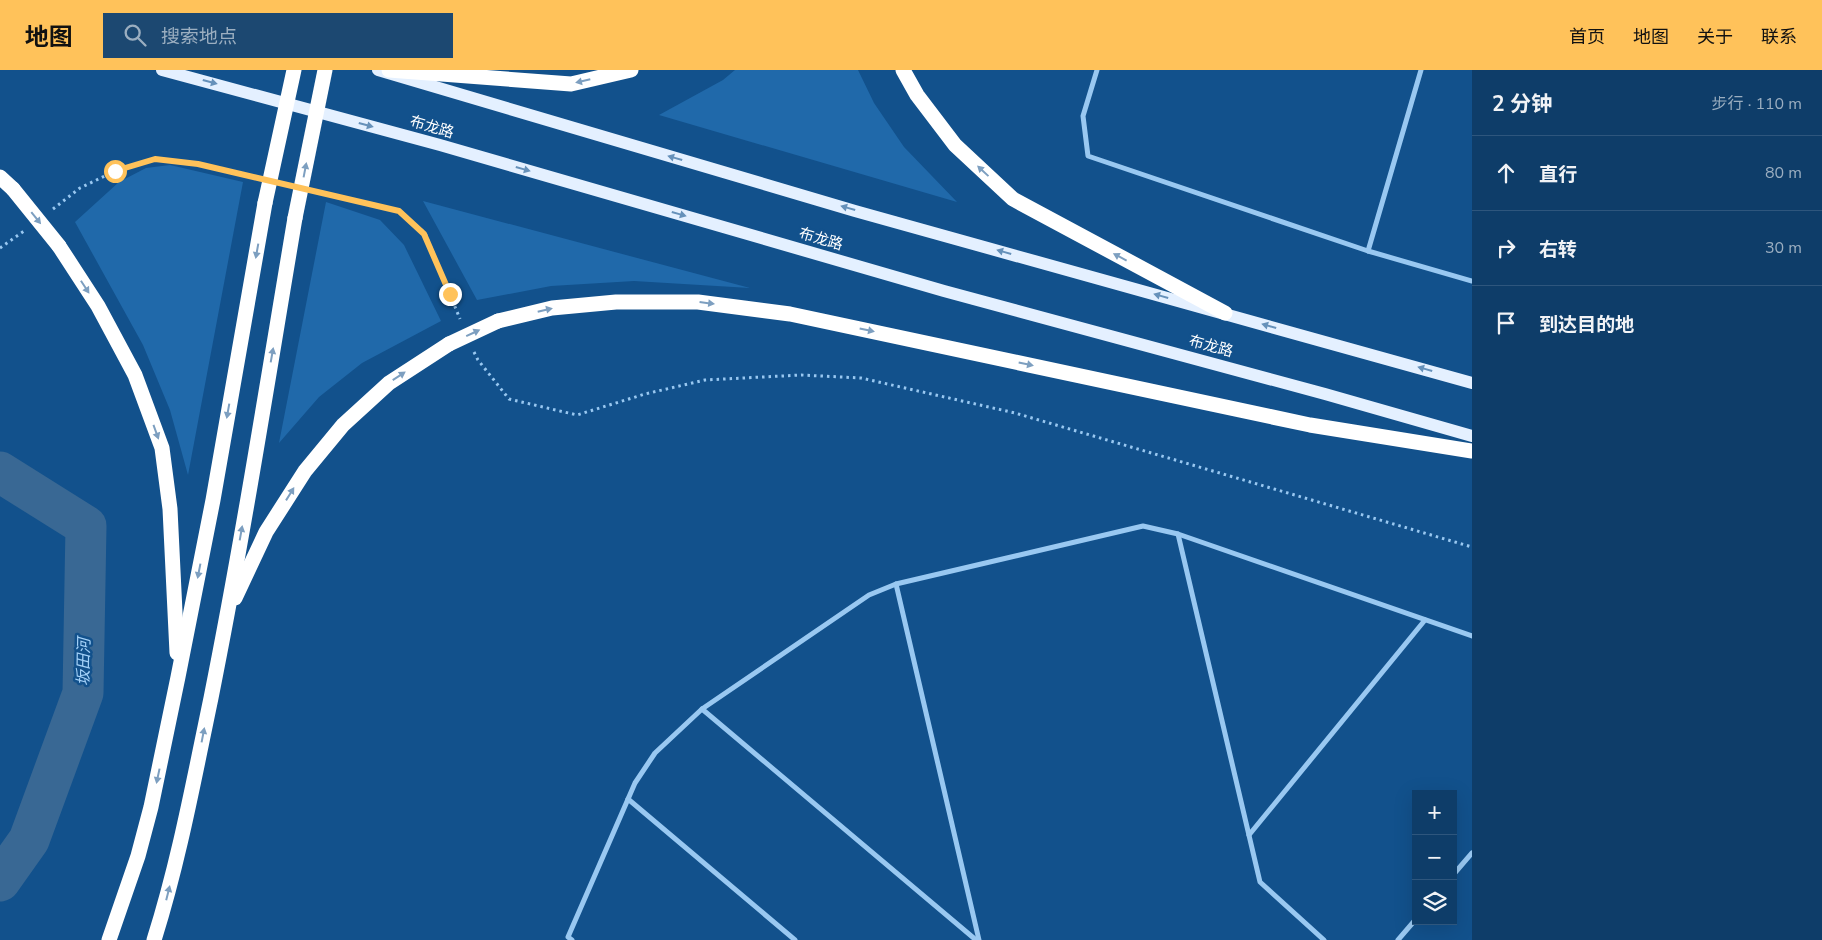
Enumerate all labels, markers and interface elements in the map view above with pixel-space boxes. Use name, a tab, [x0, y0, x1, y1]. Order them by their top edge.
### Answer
search box	[103, 13, 453, 58]
text: 地图	[25, 21, 73, 53]
icon: search	[121, 21, 149, 49]
text: 搜索地点	[161, 24, 237, 50]
text: 首页	[1569, 25, 1605, 49]
text: 地图	[1633, 25, 1669, 49]
text: 关于	[1697, 25, 1733, 49]
text: 联系	[1761, 25, 1797, 49]
one-way arrow	[576, 77, 591, 85]
one-way arrow	[202, 79, 217, 87]
text: 2 分钟	[1492, 90, 1552, 118]
text: 步行 · 110 m	[1712, 93, 1802, 115]
street label: 布龙路	[408, 111, 456, 143]
one-way arrow	[359, 122, 374, 130]
one-way arrow	[668, 153, 683, 161]
icon: ahead	[1492, 159, 1520, 187]
route start	[104, 160, 127, 183]
text: 直行	[1539, 162, 1577, 188]
text: 80 m	[1765, 162, 1802, 184]
one-way arrow	[301, 163, 309, 178]
one-way arrow	[515, 166, 530, 174]
one-way arrow	[977, 166, 990, 177]
one-way arrow	[840, 204, 855, 212]
one-way arrow	[30, 211, 41, 224]
one-way arrow	[671, 211, 686, 219]
street label: 布龙路	[797, 223, 845, 255]
icon: right	[1492, 234, 1520, 262]
text: 右转	[1539, 237, 1577, 263]
text: 30 m	[1765, 237, 1802, 259]
one-way arrow	[252, 244, 260, 260]
one-way arrow	[997, 248, 1012, 256]
one-way arrow	[1113, 253, 1128, 261]
one-way arrow	[81, 280, 90, 293]
route end	[439, 283, 462, 306]
one-way arrow	[1153, 291, 1168, 299]
one-way arrow	[699, 300, 715, 308]
one-way arrow	[538, 306, 553, 314]
icon: arrive	[1492, 309, 1520, 337]
text: 到达目的地	[1539, 312, 1634, 338]
one-way arrow	[1261, 321, 1276, 329]
one-way arrow	[860, 327, 876, 335]
one-way arrow	[466, 328, 480, 336]
street label: 布龙路	[1187, 331, 1235, 361]
one-way arrow	[268, 347, 276, 363]
one-way arrow	[1018, 360, 1034, 368]
one-way arrow	[1418, 365, 1433, 373]
one-way arrow	[393, 371, 406, 381]
one-way arrow	[224, 404, 232, 420]
one-way arrow	[152, 425, 160, 440]
one-way arrow	[285, 488, 294, 501]
one-way arrow	[238, 524, 246, 540]
one-way arrow	[194, 563, 202, 579]
water label: 坂田河	[73, 635, 95, 686]
one-way arrow	[200, 726, 208, 742]
one-way arrow	[153, 768, 161, 784]
map controls	[1412, 790, 1457, 925]
button: +	[1412, 790, 1457, 835]
button: −	[1412, 835, 1457, 880]
button: layers	[1412, 880, 1457, 925]
one-way arrow	[164, 886, 172, 901]

